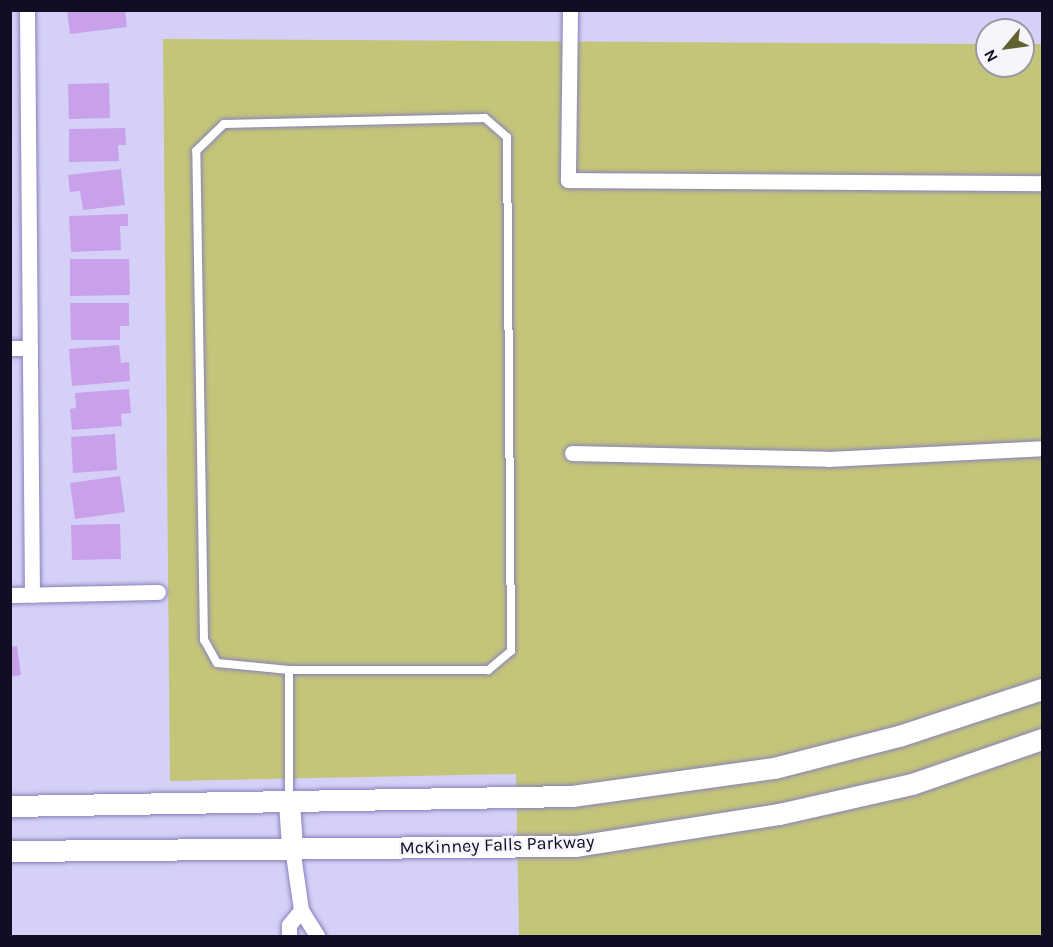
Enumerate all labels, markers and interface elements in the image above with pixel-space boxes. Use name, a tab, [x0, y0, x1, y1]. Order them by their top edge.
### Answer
north arrow	[975, 18, 1035, 78]
text: N	[979, 46, 1002, 66]
street label: McKinney Falls Parkway	[399, 831, 595, 859]

